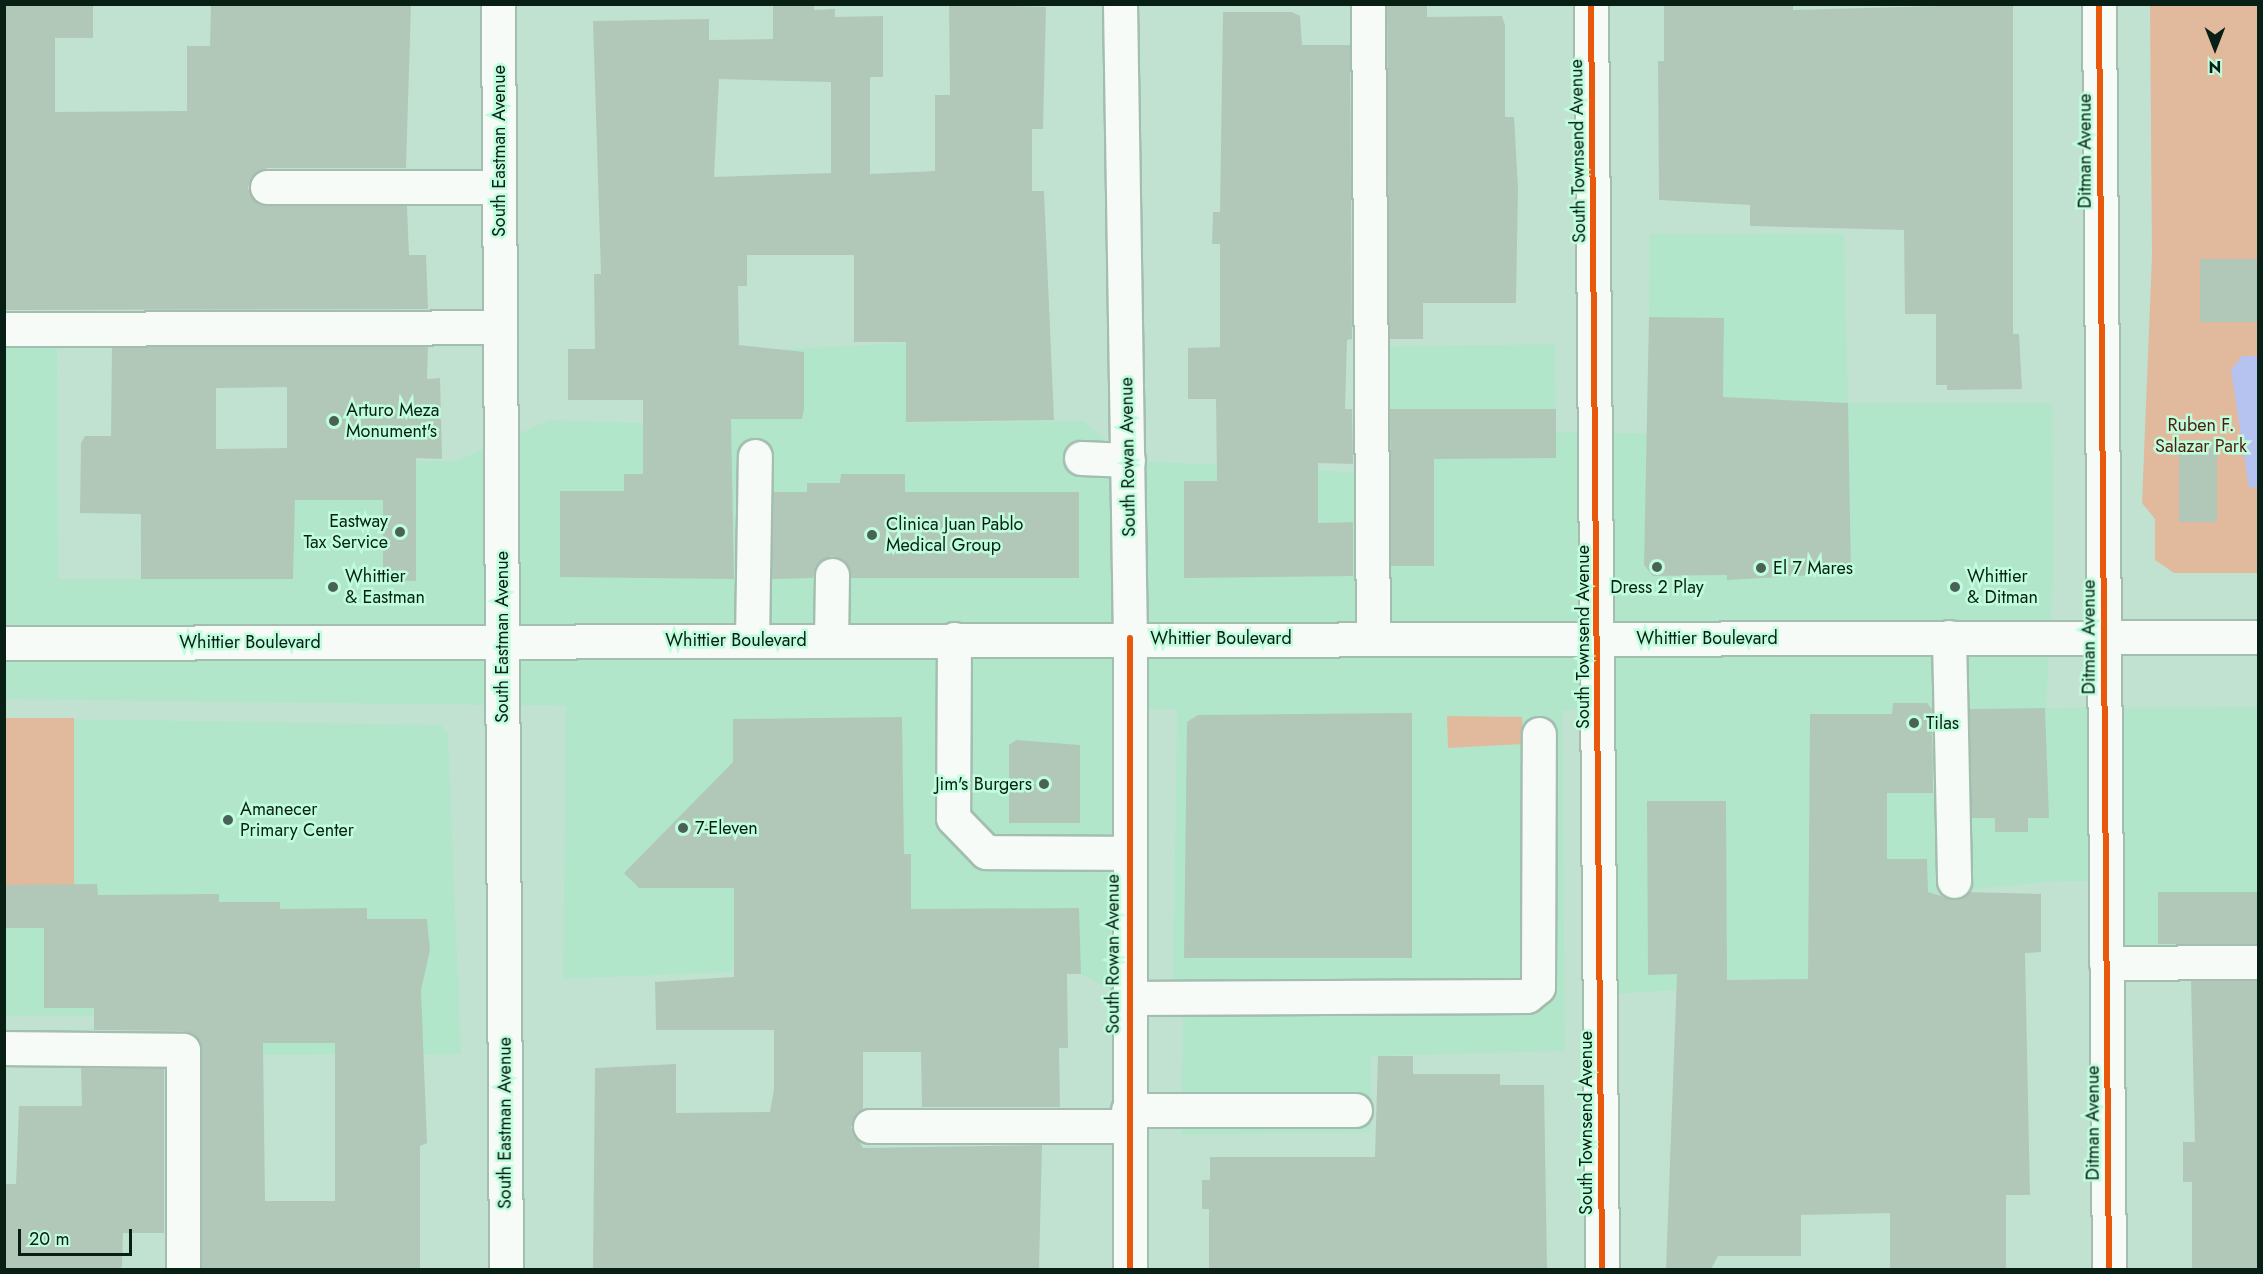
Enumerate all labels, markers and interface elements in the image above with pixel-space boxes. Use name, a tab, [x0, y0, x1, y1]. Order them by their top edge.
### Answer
north arrow	[2185, 18, 2245, 78]
text: N	[2209, 55, 2221, 78]
street label: South Townsend Avenue	[1566, 59, 1590, 243]
street label: South Eastman Avenue	[488, 65, 510, 237]
street label: Ditman Avenue	[2074, 94, 2096, 208]
street label: South Rowan Avenue	[1116, 377, 1140, 537]
place label: Arturo Meza Monument's	[346, 400, 439, 442]
marker: Arturo Meza Monument's	[327, 414, 341, 428]
park label: Ruben F. Salazar Park	[2155, 415, 2247, 458]
place label: Eastway Tax Service	[303, 511, 388, 554]
place label: Clinica Juan Pablo Medical Group	[886, 514, 1023, 556]
marker: Eastway Tax Service	[393, 525, 407, 539]
marker: Clinica Juan Pablo Medical Group	[863, 526, 881, 544]
street label: South Townsend Avenue	[1572, 545, 1594, 729]
street label: South Eastman Avenue	[491, 551, 513, 723]
place label: El 7 Mares	[1773, 557, 1853, 579]
marker: Dress 2 Play	[1650, 560, 1664, 574]
marker: El 7 Mares	[1754, 561, 1768, 575]
place label: Whittier & Eastman	[345, 566, 425, 608]
place label: Whittier & Ditman	[1967, 566, 2038, 608]
place label: Dress 2 Play	[1610, 576, 1704, 598]
marker: Whittier & Eastman	[326, 580, 340, 594]
marker: Whittier & Ditman	[1948, 580, 1962, 594]
street label: Ditman Avenue	[2078, 580, 2100, 694]
street label: Whittier Boulevard	[1150, 627, 1292, 649]
street label: Whittier Boulevard	[1636, 627, 1778, 649]
street label: Whittier Boulevard	[665, 629, 807, 651]
street label: Whittier Boulevard	[179, 631, 321, 653]
place label: Tilas	[1926, 712, 1959, 734]
marker: Tilas	[1907, 716, 1921, 730]
place label: Jim's Burgers	[935, 773, 1032, 795]
marker: Jim's Burgers	[1037, 777, 1051, 791]
place label: Amanecer Primary Center	[240, 799, 354, 842]
marker: Amanecer Primary Center	[221, 813, 235, 827]
place label: 7-Eleven	[695, 817, 758, 839]
marker: 7-Eleven	[676, 821, 690, 835]
street label: South Rowan Avenue	[1102, 874, 1124, 1034]
street label: South Townsend Avenue	[1575, 1031, 1597, 1215]
street label: South Eastman Avenue	[494, 1037, 516, 1209]
street label: Ditman Avenue	[2082, 1066, 2104, 1180]
scale bar	[21, 1217, 135, 1255]
text: 20 m	[29, 1226, 69, 1252]

